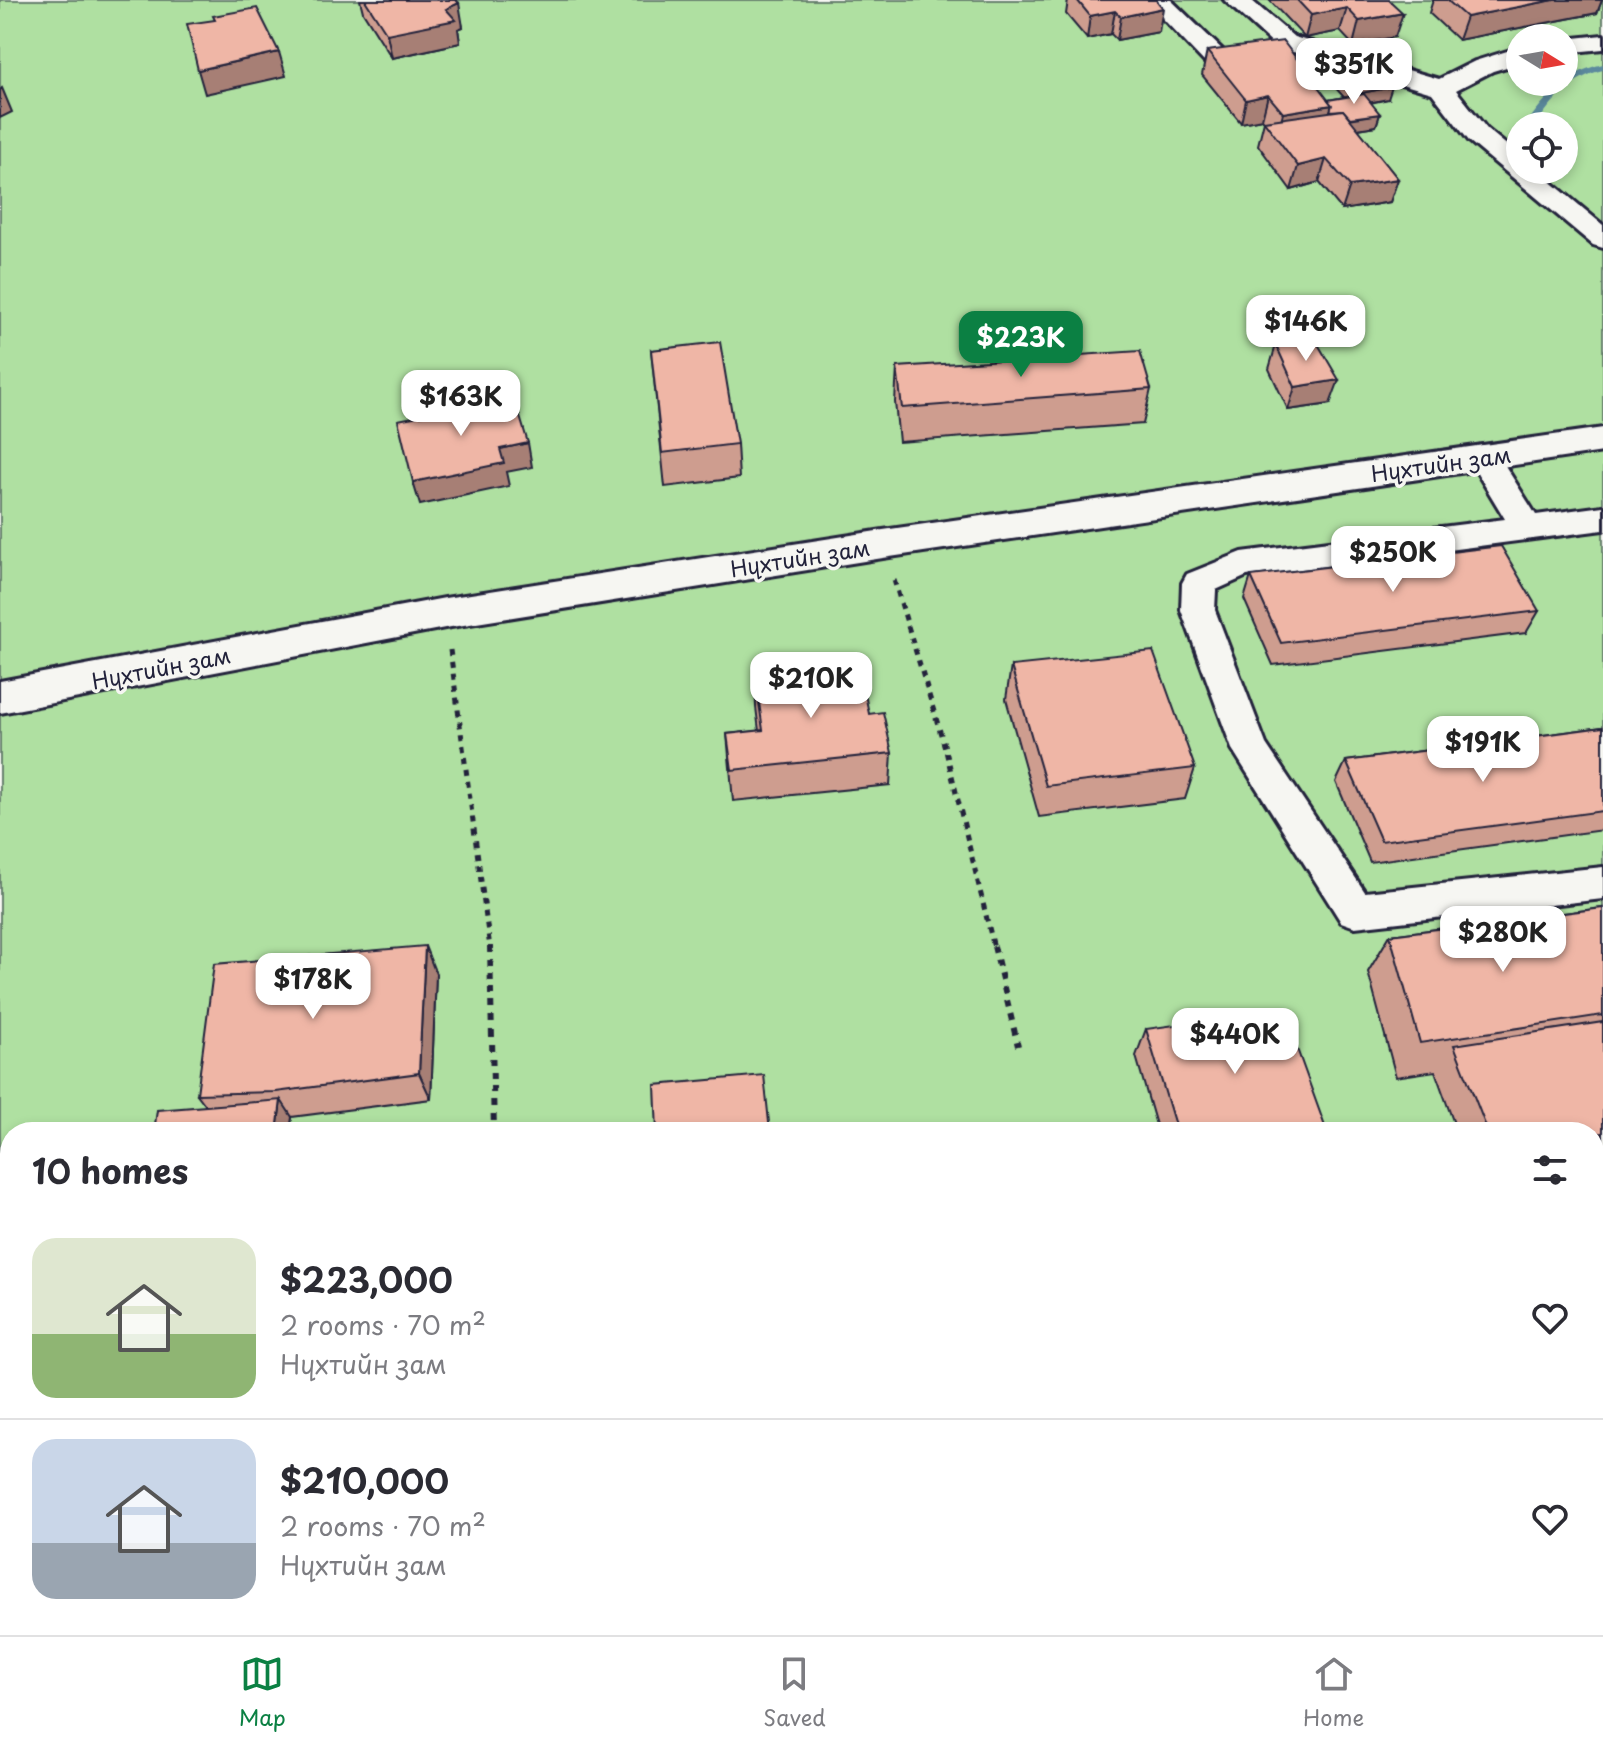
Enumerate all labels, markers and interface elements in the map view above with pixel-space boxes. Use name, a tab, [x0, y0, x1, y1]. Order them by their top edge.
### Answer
north arrow	[1506, 24, 1578, 96]
map controls	[1506, 24, 1578, 184]
pin: $351K	[1298, 38, 1410, 106]
text: $351K	[1314, 44, 1394, 83]
button: locate	[1506, 112, 1578, 184]
pin: $146K	[1250, 295, 1362, 363]
text: $146K	[1264, 301, 1348, 340]
pin: $223K	[965, 311, 1077, 379]
text: $223K	[977, 317, 1065, 356]
pin: $163K	[405, 370, 517, 438]
text: $163K	[419, 376, 503, 415]
street label: Нүхтийн зам	[1369, 437, 1513, 489]
pin: $250K	[1337, 526, 1449, 594]
street label: Нүхтийн зам	[728, 530, 872, 584]
text: $250K	[1349, 532, 1437, 571]
street label: Нүхтийн зам	[89, 637, 233, 697]
pin: $210K	[755, 652, 867, 720]
text: $210K	[768, 658, 854, 697]
pin: $191K	[1427, 716, 1539, 784]
text: $191K	[1445, 722, 1521, 761]
pin: $280K	[1447, 906, 1559, 974]
text: $280K	[1458, 912, 1548, 951]
pin: $178K	[257, 953, 369, 1021]
text: $178K	[274, 959, 352, 998]
pin: $440K	[1179, 1008, 1291, 1076]
text: $440K	[1190, 1014, 1280, 1053]
text: 10 homes	[32, 1144, 188, 1196]
icon: filters	[1528, 1148, 1572, 1192]
text: $223,000	[280, 1253, 453, 1305]
icon: home	[96, 1270, 192, 1366]
icon: heart	[1528, 1296, 1572, 1340]
text: 2 rooms · 70 m²	[280, 1305, 486, 1344]
text: Нүхтийн зам	[280, 1344, 447, 1383]
text: $210,000	[280, 1454, 449, 1506]
icon: home	[96, 1471, 192, 1567]
icon: heart	[1528, 1497, 1572, 1541]
text: 2 rooms · 70 m²	[280, 1506, 486, 1545]
text: Нүхтийн зам	[280, 1545, 447, 1584]
tab: Map	[239, 1652, 286, 1733]
tab: Saved	[763, 1652, 826, 1733]
tab: Home	[1303, 1652, 1364, 1733]

